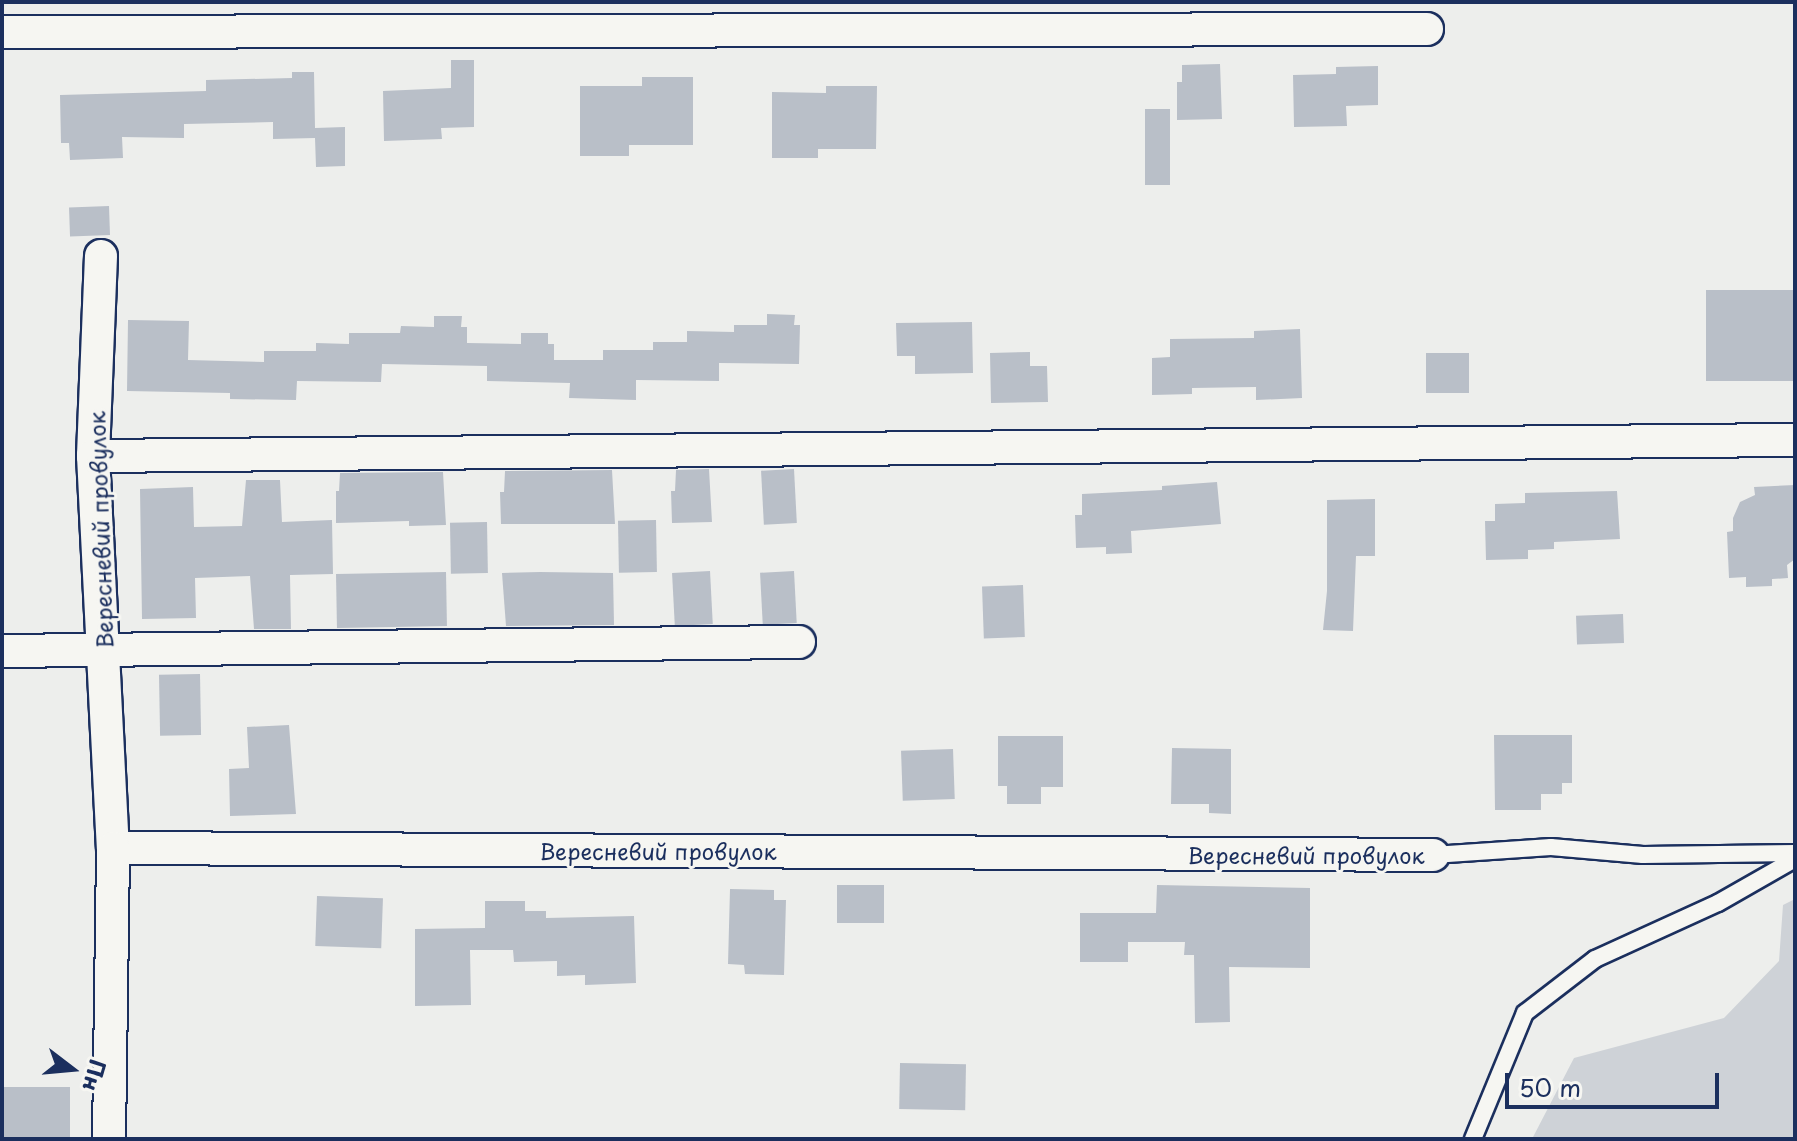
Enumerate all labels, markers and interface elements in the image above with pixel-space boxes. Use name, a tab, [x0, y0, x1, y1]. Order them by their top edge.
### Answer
street label: Вересневий провулок	[83, 411, 117, 649]
street label: Вересневий провулок	[540, 838, 776, 864]
street label: Вересневий провулок	[1188, 842, 1424, 868]
north arrow	[32, 1029, 112, 1109]
text: Пн	[75, 1056, 116, 1096]
scale bar	[1509, 1057, 1723, 1107]
text: 50 m	[1519, 1069, 1581, 1105]

